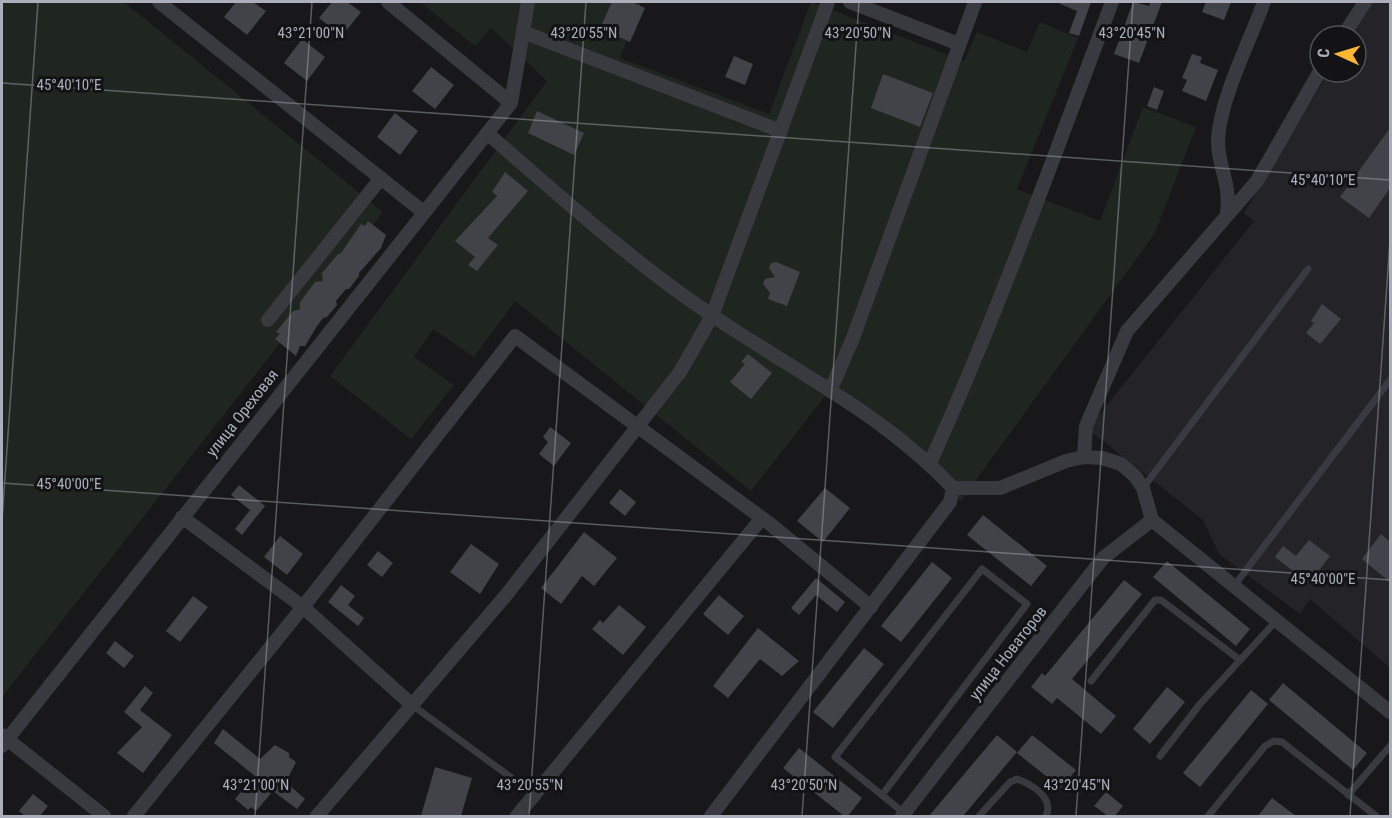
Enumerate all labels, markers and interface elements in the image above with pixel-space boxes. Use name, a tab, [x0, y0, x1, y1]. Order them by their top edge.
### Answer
text: 43°21'00"N	[278, 24, 344, 42]
text: 43°20'55"N	[551, 24, 617, 42]
text: 43°20'50"N	[825, 24, 891, 42]
text: 43°20'45"N	[1099, 24, 1165, 42]
north arrow	[1308, 24, 1368, 84]
text: С	[1314, 48, 1333, 58]
text: 45°40'10"E	[37, 76, 101, 94]
text: 45°40'10"E	[1291, 171, 1355, 189]
street label: улица Ореховая	[202, 365, 282, 461]
text: 45°40'00"E	[37, 475, 101, 493]
text: 45°40'00"E	[1291, 570, 1355, 588]
street label: улица Новаторов	[965, 602, 1051, 704]
text: 43°21'00"N	[223, 776, 289, 794]
text: 43°20'55"N	[497, 776, 563, 794]
text: 43°20'50"N	[771, 776, 837, 794]
text: 43°20'45"N	[1044, 776, 1110, 794]

